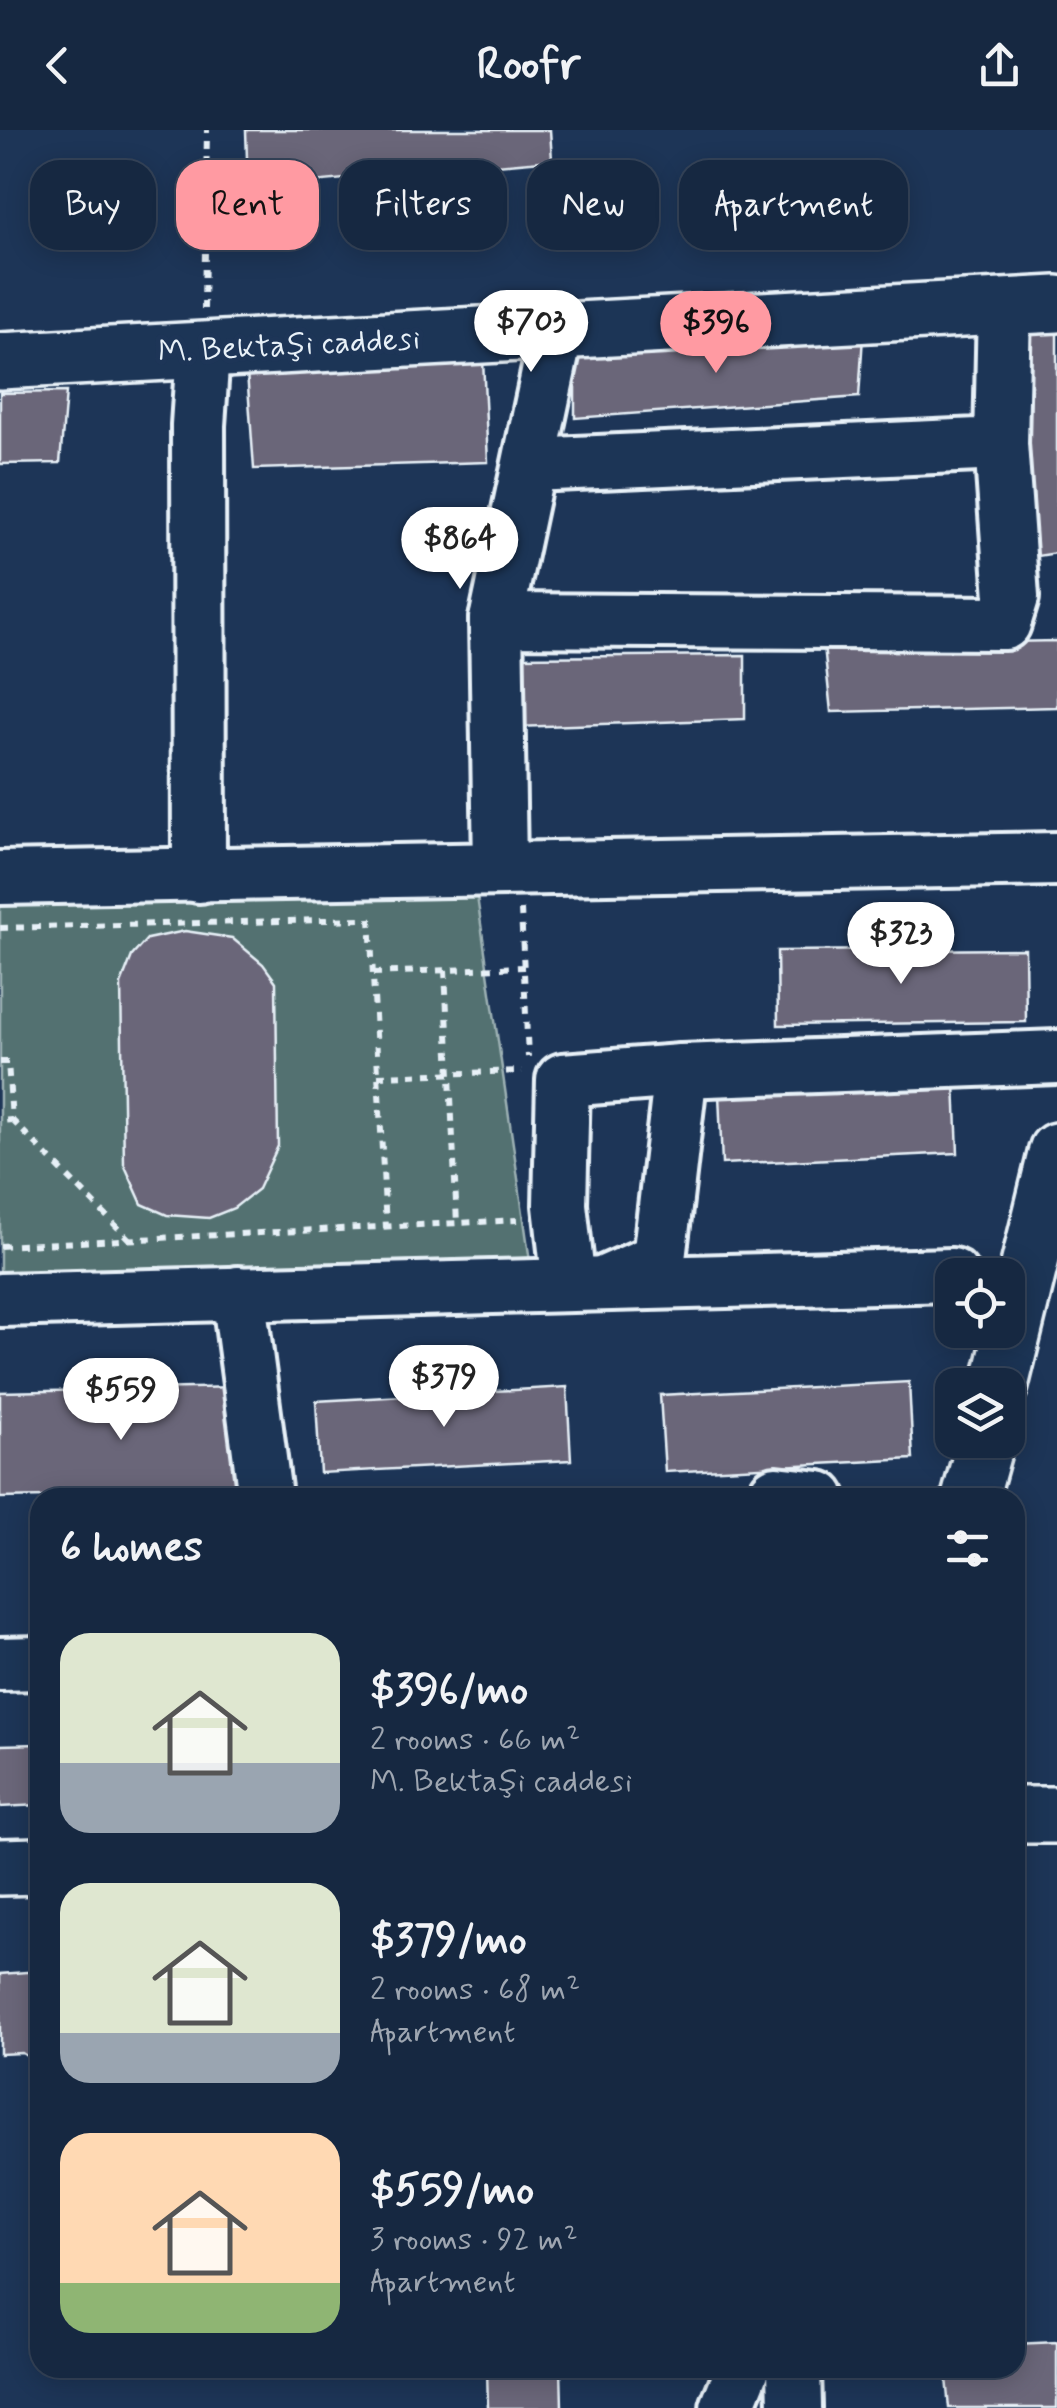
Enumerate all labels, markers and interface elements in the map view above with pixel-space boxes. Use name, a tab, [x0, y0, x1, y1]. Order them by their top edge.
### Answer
text: Roofr	[477, 36, 580, 95]
icon: back	[30, 38, 85, 93]
icon: share	[972, 38, 1027, 93]
chip: Buy	[30, 160, 156, 250]
chip: Rent	[176, 160, 319, 250]
chip: Filters	[339, 160, 507, 250]
chip: New	[527, 160, 659, 250]
chip: Apartment	[679, 160, 908, 250]
pin: $703	[472, 290, 590, 375]
pin: $396	[657, 291, 775, 376]
text: $703	[496, 301, 566, 343]
text: $396	[682, 302, 750, 344]
street label: M. Bektaşi caddesi	[157, 318, 421, 374]
pin: $864	[401, 507, 519, 592]
text: $864	[423, 518, 497, 560]
pin: $323	[842, 902, 960, 987]
text: $323	[869, 913, 933, 955]
map controls	[935, 1258, 1025, 1458]
button: locate	[935, 1258, 1025, 1348]
pin: $379	[385, 1345, 503, 1430]
text: $379	[411, 1356, 477, 1398]
pin: $559	[62, 1358, 180, 1443]
button: layers	[935, 1368, 1025, 1458]
text: $559	[85, 1369, 157, 1411]
text: 6 homes	[60, 1521, 203, 1576]
icon: filters	[940, 1521, 995, 1576]
text: $396/mo	[370, 1664, 528, 1719]
icon: home	[140, 1673, 260, 1793]
text: 2 rooms · 66 m²	[370, 1719, 580, 1761]
text: M. Bektaşi caddesi	[370, 1761, 632, 1803]
text: $379/mo	[370, 1914, 527, 1969]
icon: home	[140, 1923, 260, 2043]
text: 2 rooms · 68 m²	[370, 1969, 580, 2011]
text: Apartment	[370, 2011, 515, 2053]
text: $559/mo	[370, 2164, 534, 2219]
icon: home	[140, 2173, 260, 2293]
text: 3 rooms · 92 m²	[370, 2219, 578, 2261]
text: Apartment	[370, 2261, 515, 2303]

